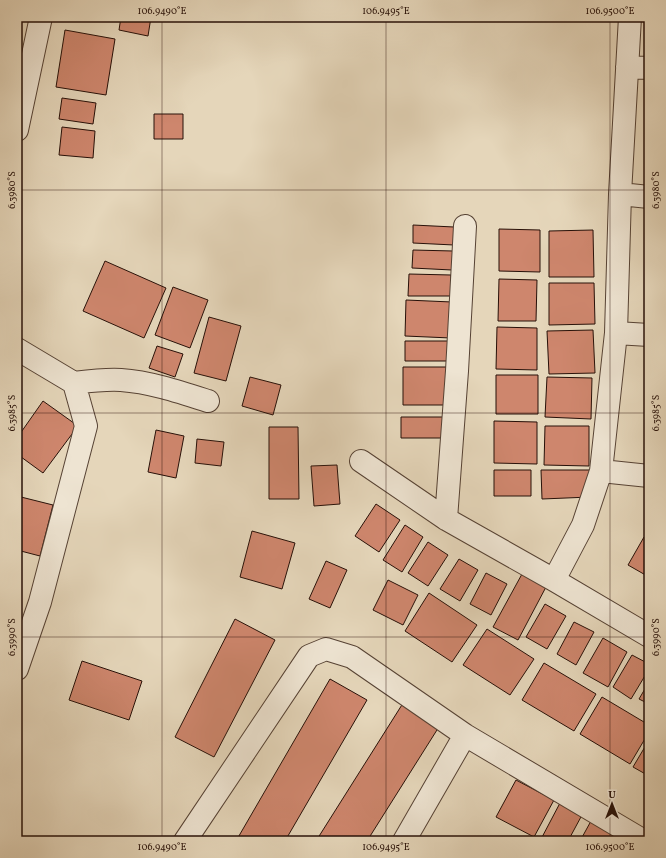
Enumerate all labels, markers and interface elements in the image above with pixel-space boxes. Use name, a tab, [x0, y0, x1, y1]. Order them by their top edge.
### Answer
text: 106.9490°E	[138, 4, 187, 18]
text: 106.9495°E	[362, 4, 410, 18]
text: 106.9500°E	[586, 4, 634, 18]
text: 6.3980°S	[5, 171, 19, 209]
text: 6.3980°S	[649, 171, 663, 209]
text: 6.3985°S	[5, 395, 19, 431]
text: 6.3985°S	[649, 395, 663, 431]
text: 6.3990°S	[5, 618, 19, 656]
text: 6.3990°S	[649, 618, 663, 656]
north arrow	[592, 784, 632, 824]
text: U	[608, 788, 616, 803]
text: 106.9490°E	[138, 840, 187, 854]
text: 106.9495°E	[362, 840, 410, 854]
text: 106.9500°E	[586, 840, 634, 854]

